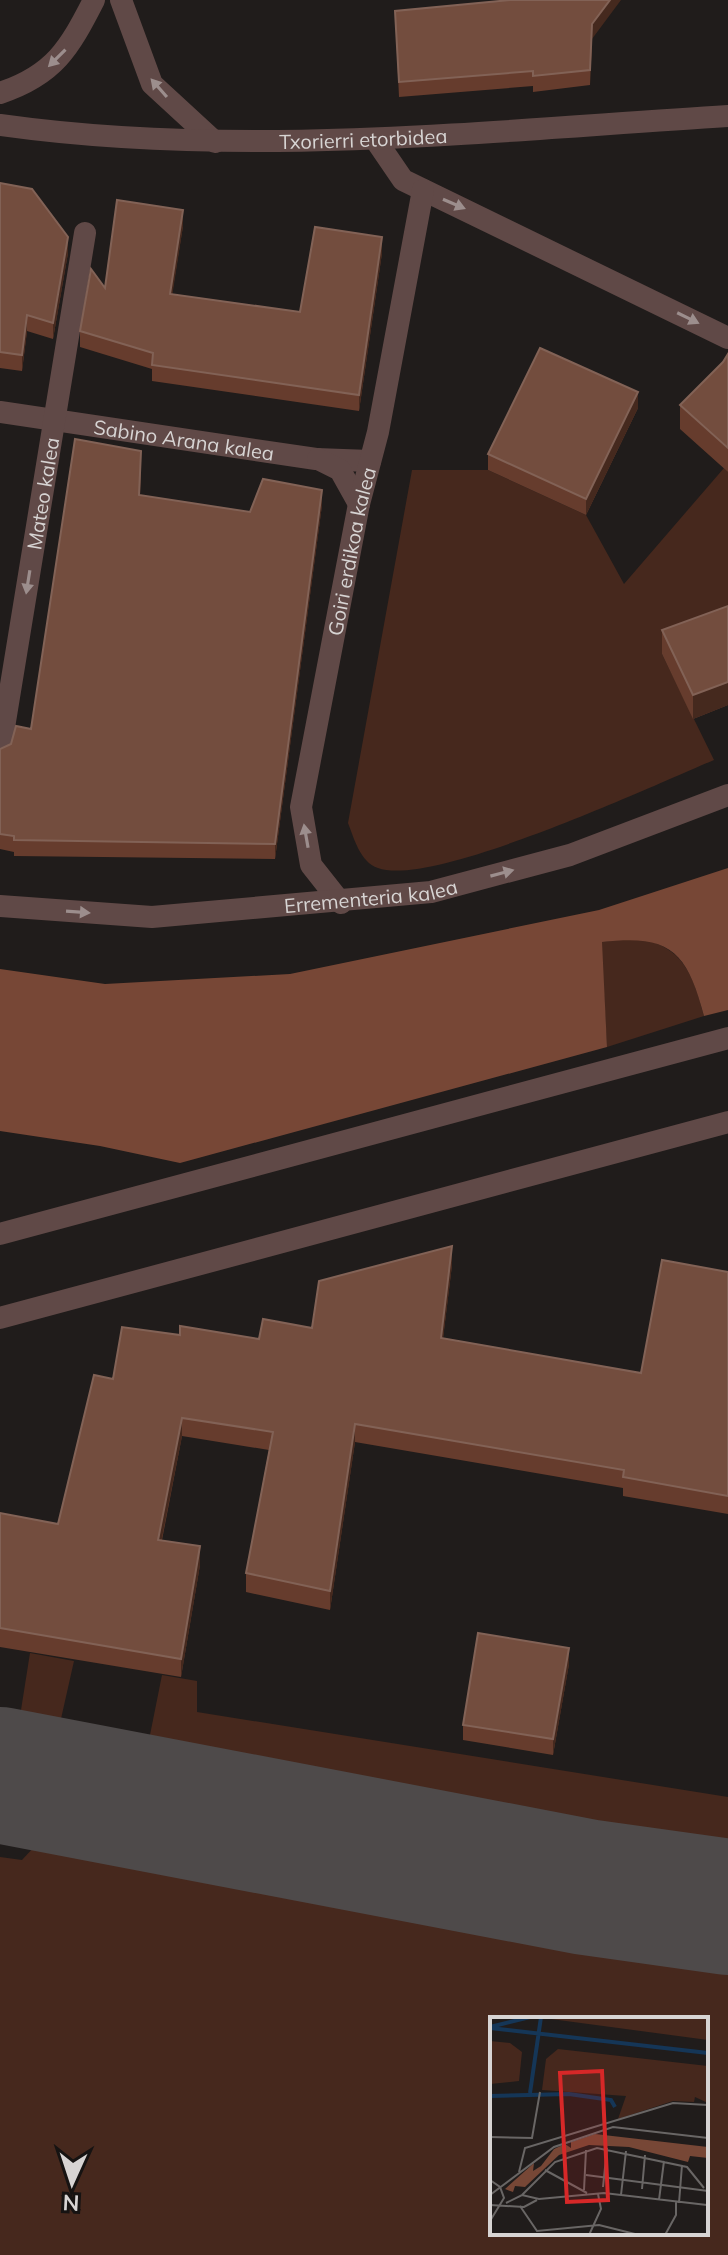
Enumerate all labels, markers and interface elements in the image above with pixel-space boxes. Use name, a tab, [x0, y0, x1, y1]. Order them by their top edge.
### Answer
one-way arrow	[49, 48, 67, 67]
one-way arrow	[150, 78, 168, 98]
street label: Txorierri etorbidea	[279, 122, 448, 153]
one-way arrow	[442, 197, 466, 210]
one-way arrow	[676, 311, 699, 324]
street label: Sabino Arana kalea	[92, 414, 276, 465]
street label: Mateo kalea	[21, 435, 64, 551]
street label: Goiri erdikoa kalea	[322, 464, 381, 637]
one-way arrow	[21, 570, 33, 595]
one-way arrow	[299, 823, 311, 848]
one-way arrow	[489, 867, 514, 879]
street label: Errementeria kalea	[283, 873, 460, 918]
one-way arrow	[66, 905, 91, 918]
inset map	[490, 2017, 708, 2235]
north arrow	[32, 2143, 112, 2223]
text: N	[62, 2189, 80, 2217]

